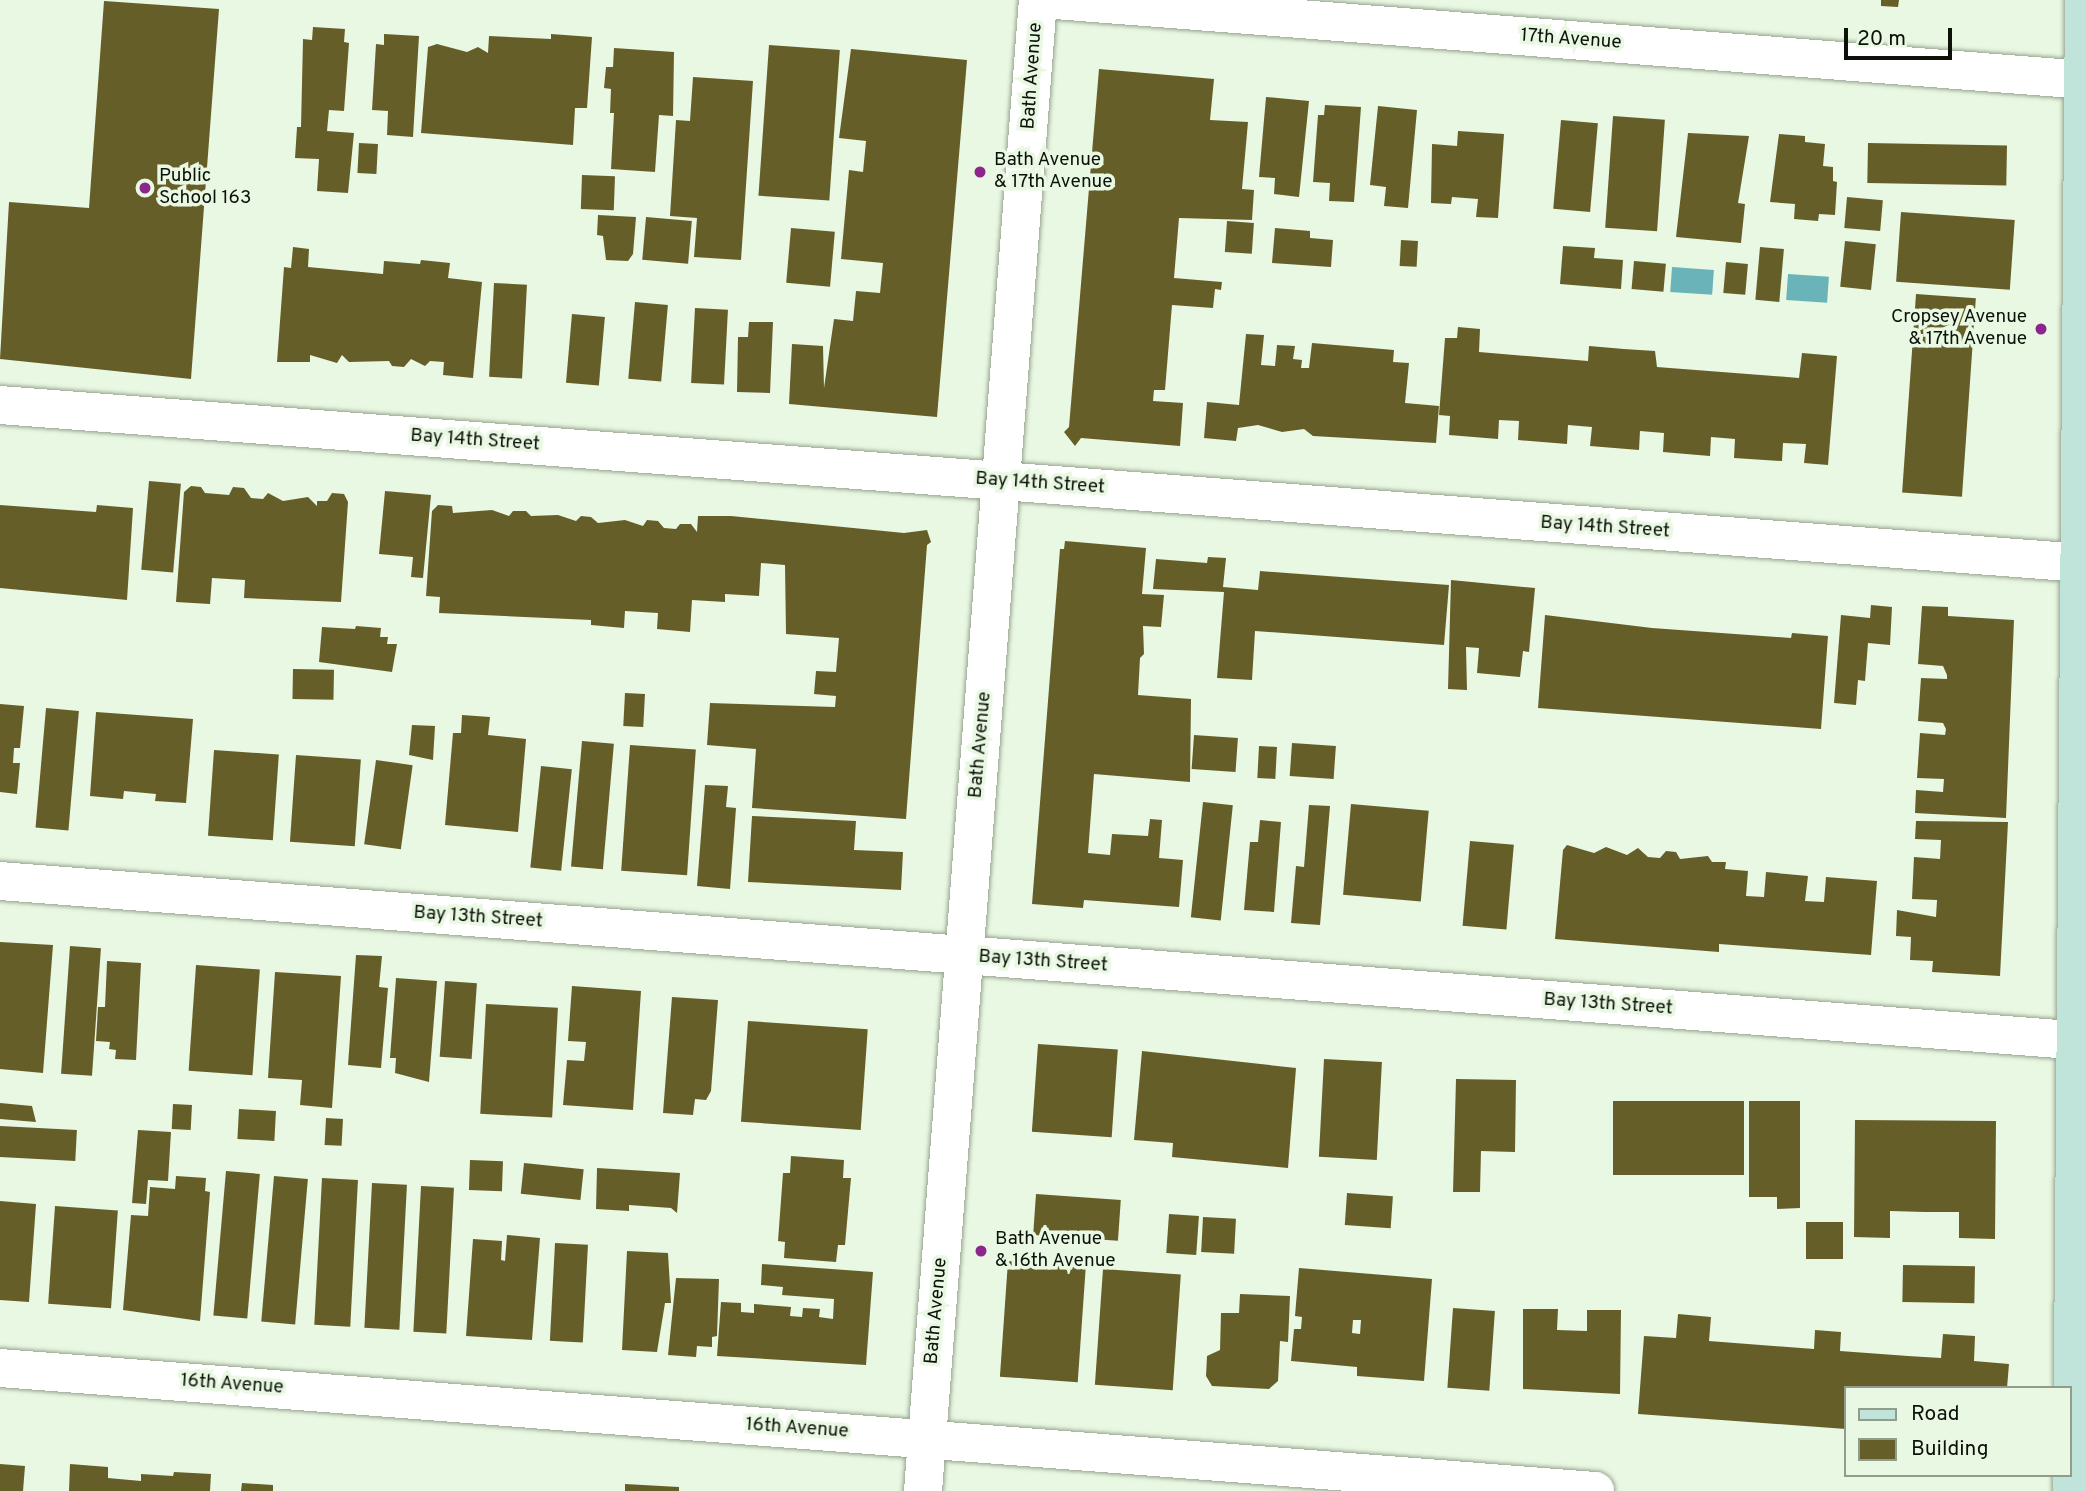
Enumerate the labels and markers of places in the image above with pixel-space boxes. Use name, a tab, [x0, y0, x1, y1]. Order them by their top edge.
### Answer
place label: Bath Avenue & 17th Avenue	[994, 150, 1113, 194]
marker: Bath Avenue & 17th Avenue	[972, 164, 988, 180]
place label: Public School 163	[159, 166, 251, 210]
marker: Public School 163	[137, 180, 153, 196]
place label: Cropsey Avenue & 17th Avenue	[1890, 307, 2027, 351]
marker: Cropsey Avenue & 17th Avenue	[2033, 321, 2049, 337]
place label: Bath Avenue & 16th Avenue	[995, 1229, 1116, 1273]
marker: Bath Avenue & 16th Avenue	[973, 1243, 989, 1259]

